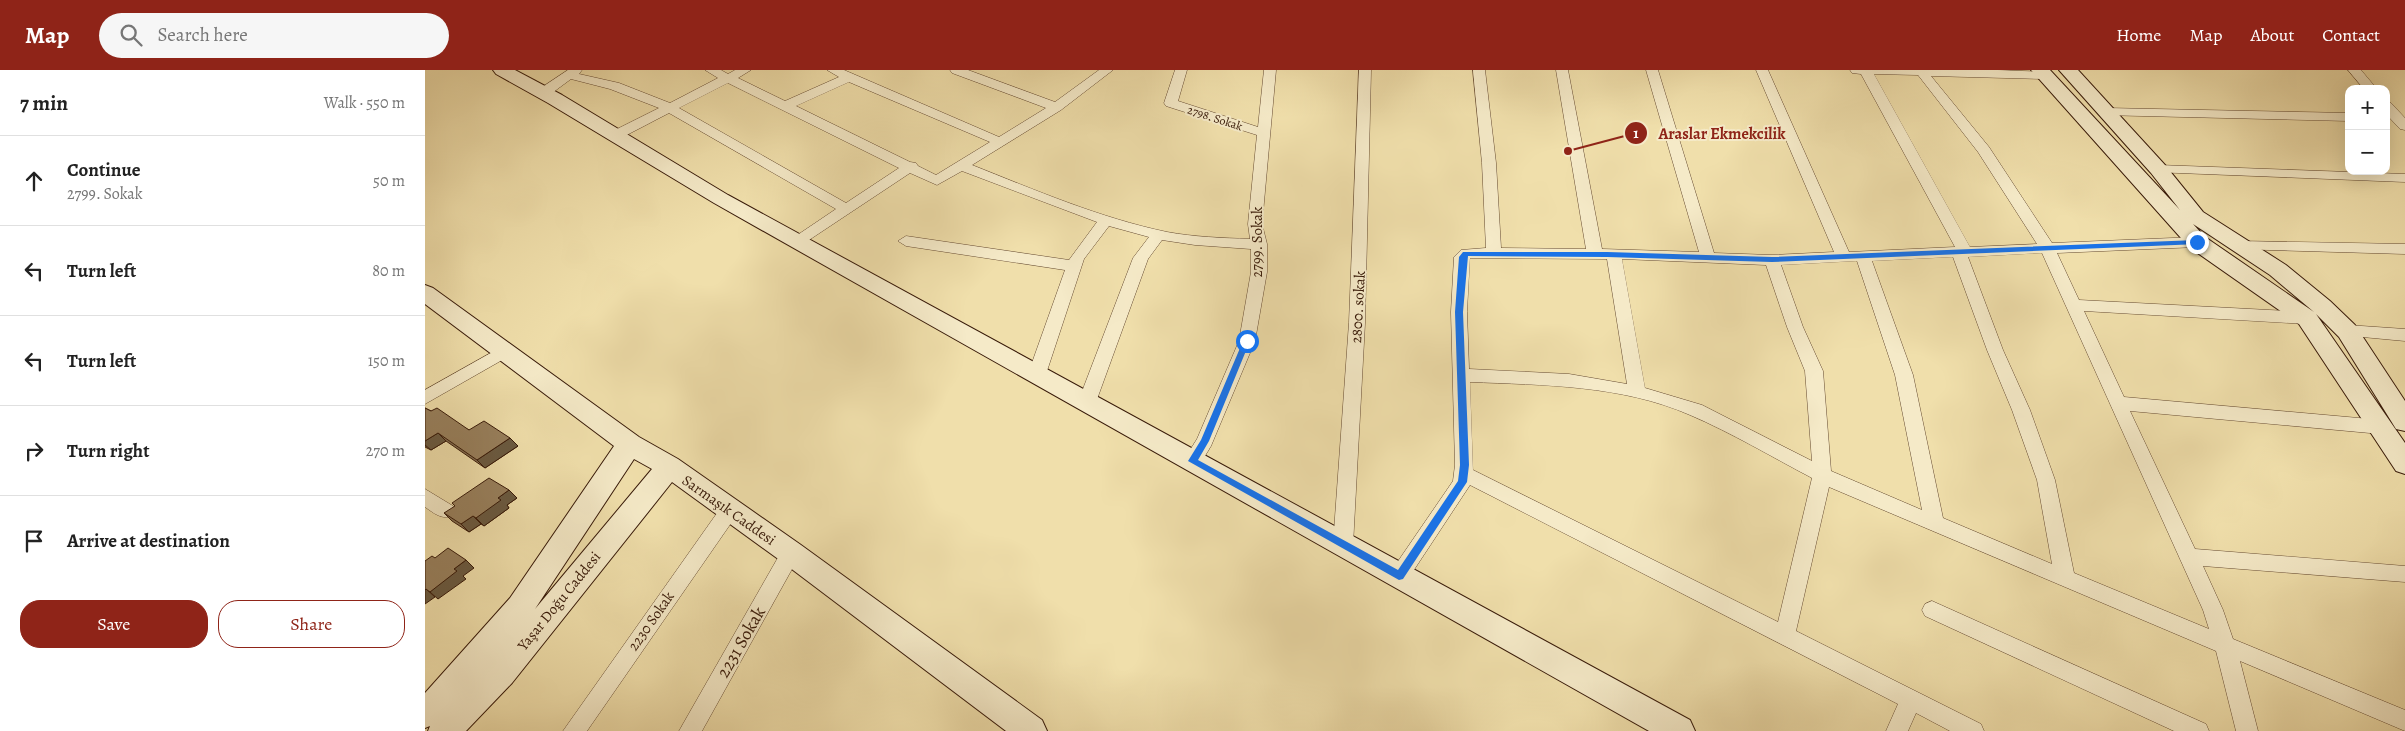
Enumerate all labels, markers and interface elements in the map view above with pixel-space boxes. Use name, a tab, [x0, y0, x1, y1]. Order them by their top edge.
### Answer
search box	[99, 13, 449, 58]
text: Map	[25, 19, 69, 51]
icon: search	[117, 21, 145, 49]
text: Search here	[157, 22, 248, 48]
text: Home	[2116, 23, 2161, 47]
text: Map	[2189, 23, 2222, 47]
text: About	[2250, 23, 2294, 47]
text: Contact	[2322, 23, 2380, 47]
map controls	[2345, 85, 2390, 175]
button: +	[2345, 85, 2390, 130]
text: 7 min	[20, 89, 68, 117]
text: Walk · 550 m	[324, 92, 405, 114]
street label: 2798. Sokak	[1185, 102, 1245, 134]
callout: Araslar Ekmekcilik	[1623, 117, 1795, 148]
text: 1	[1633, 123, 1639, 143]
text: Araslar Ekmekcilik	[1658, 123, 1786, 145]
button: −	[2345, 130, 2390, 175]
text: Continue	[67, 157, 141, 183]
icon: ahead	[20, 167, 48, 195]
text: 50 m	[373, 170, 405, 192]
text: 2799. Sokak	[67, 183, 143, 205]
street label: 2799. Sokak	[1247, 206, 1267, 278]
route end	[2186, 231, 2209, 254]
icon: left	[20, 257, 48, 285]
text: Turn left	[67, 258, 136, 284]
text: 80 m	[372, 260, 405, 282]
street label: 2800. sokak	[1346, 270, 1370, 344]
route start	[1236, 330, 1259, 353]
icon: left	[20, 347, 48, 375]
text: Turn left	[67, 348, 136, 374]
text: 150 m	[368, 350, 405, 372]
icon: right	[20, 437, 48, 465]
text: Turn right	[67, 438, 149, 464]
text: 270 m	[366, 440, 405, 462]
street label: Sarmaşık Caddesi	[678, 470, 780, 550]
icon: arrive	[20, 527, 48, 555]
text: Arrive at destination	[67, 528, 230, 554]
street label: Yaşar Doğu Caddesi	[512, 547, 605, 655]
street label: 2230 Sokak	[623, 587, 679, 655]
button: Save	[20, 600, 208, 648]
button: Share	[218, 600, 405, 648]
street label: 2231 Sokak	[711, 602, 771, 682]

